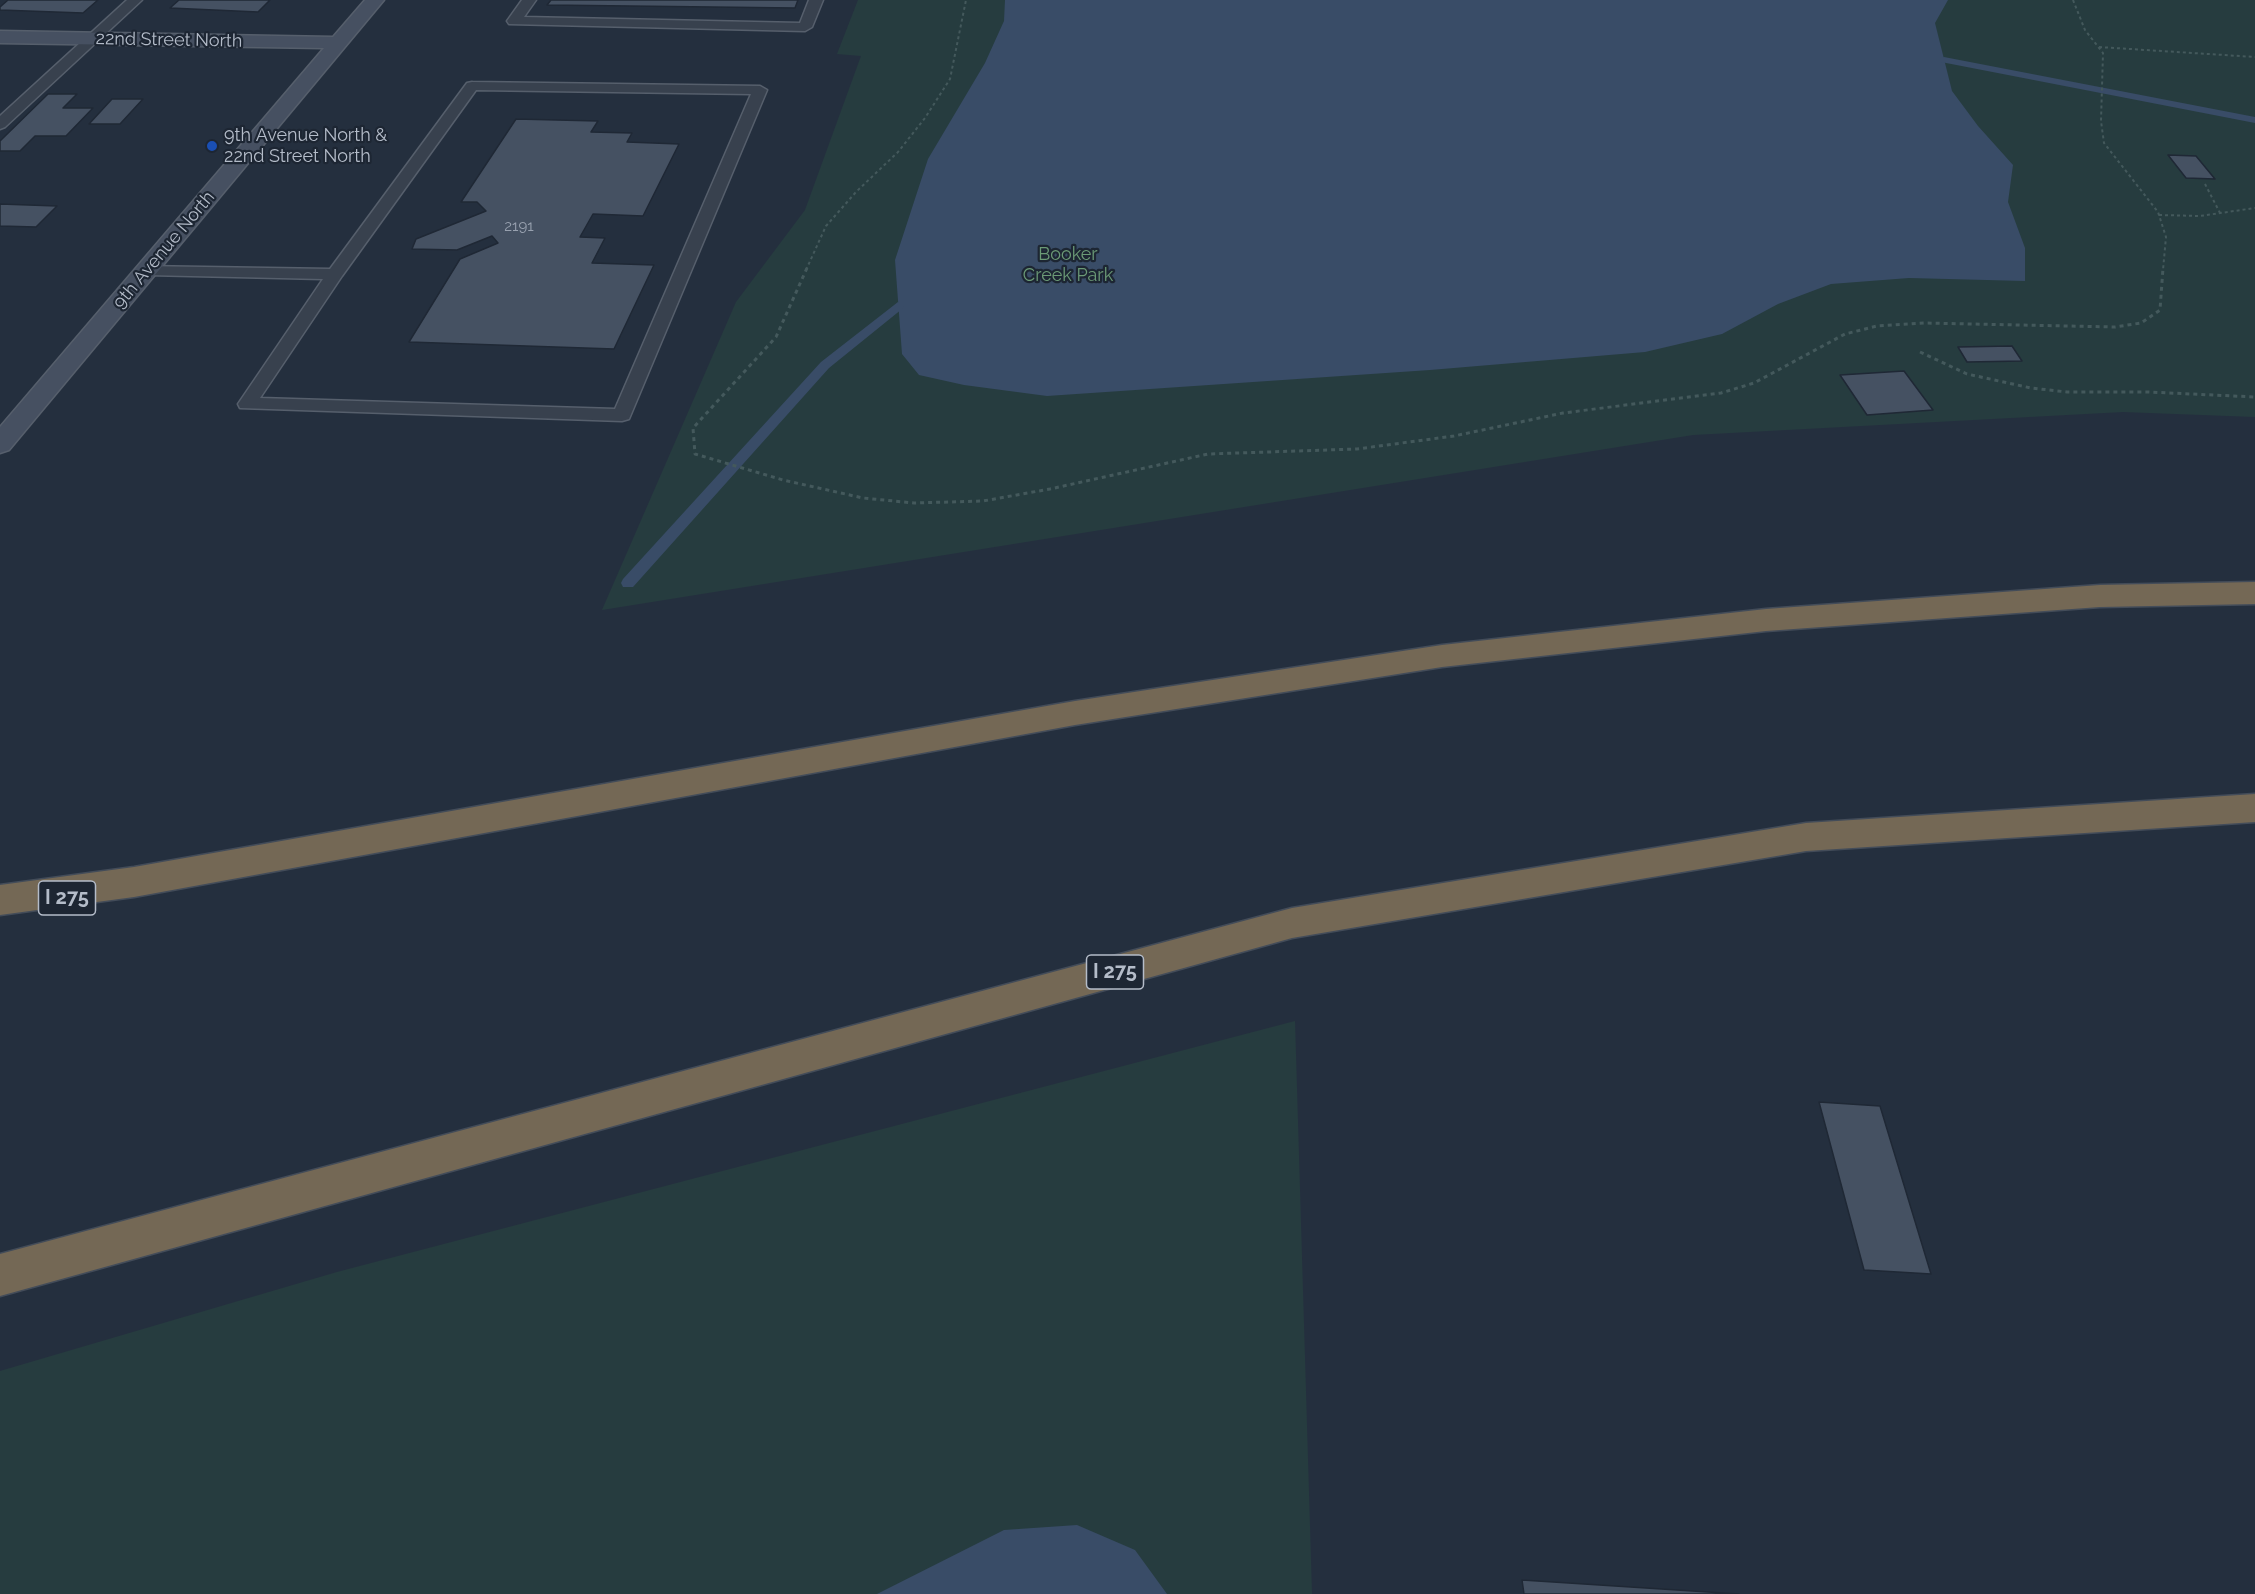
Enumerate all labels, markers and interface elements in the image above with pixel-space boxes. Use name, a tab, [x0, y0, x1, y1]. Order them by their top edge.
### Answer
street label: 22nd Street North	[95, 28, 243, 52]
place label: 9th Avenue North & 22nd Street North	[224, 125, 387, 168]
marker: 9th Avenue North & 22nd Street North	[205, 139, 219, 153]
street label: 9th Avenue North	[109, 187, 219, 313]
house number: 2191	[504, 217, 534, 235]
park label: Booker Creek Park	[1023, 244, 1113, 286]
road number: I 275	[38, 881, 96, 915]
road number: I 275	[1086, 955, 1144, 989]

